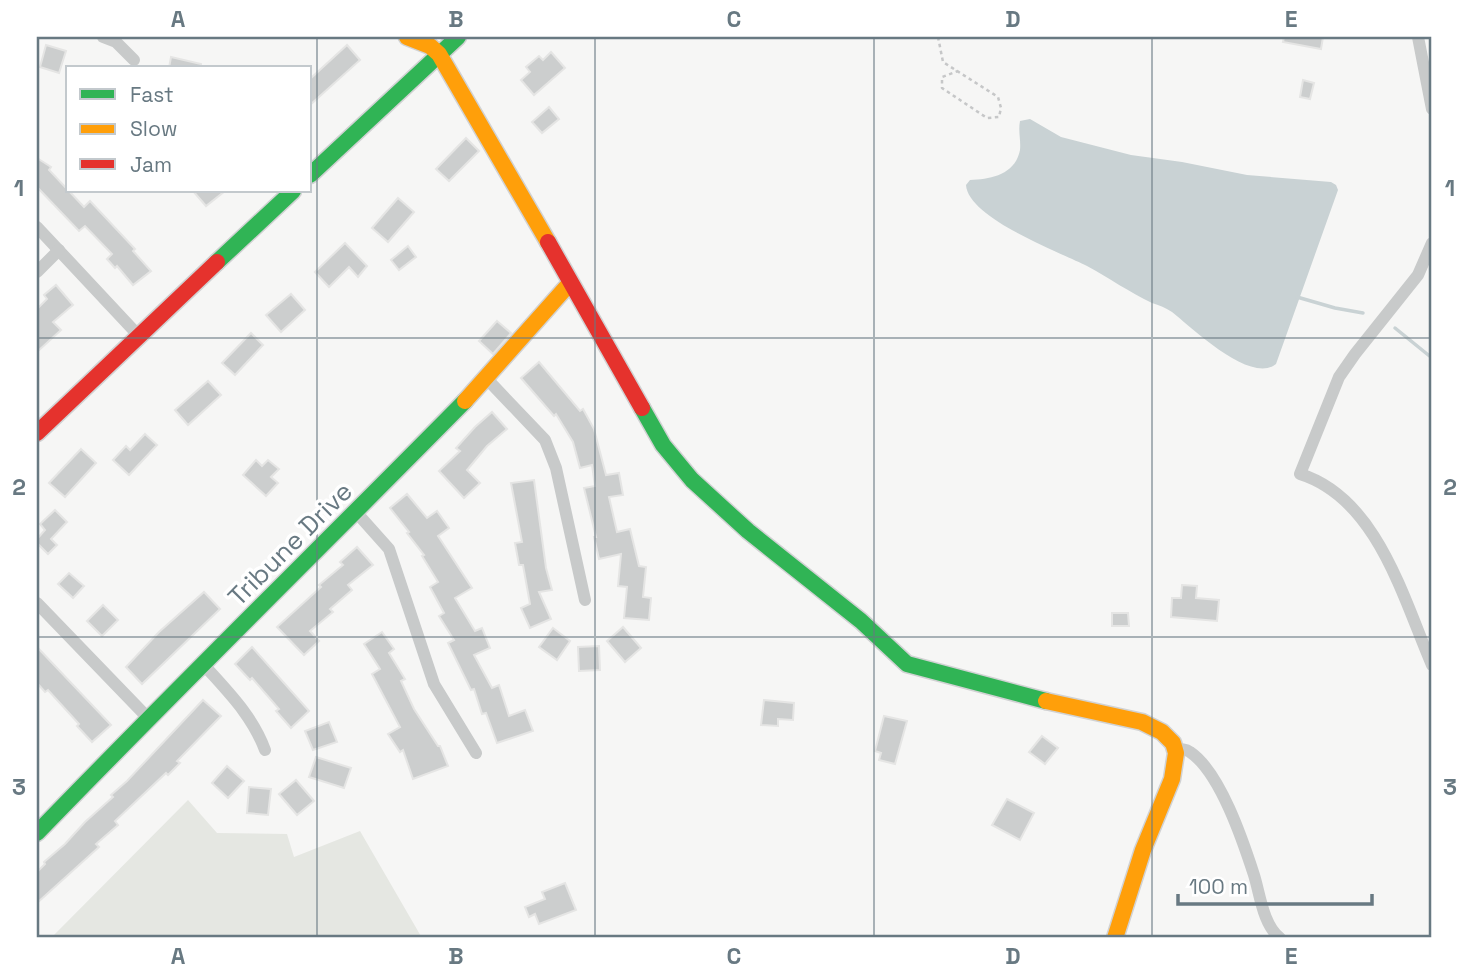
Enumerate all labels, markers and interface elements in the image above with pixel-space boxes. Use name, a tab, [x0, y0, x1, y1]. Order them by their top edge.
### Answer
text: A	[171, 4, 186, 34]
text: B	[448, 4, 464, 34]
text: C	[727, 4, 741, 34]
text: D	[1005, 4, 1021, 34]
text: E	[1285, 4, 1297, 34]
legend	[66, 66, 312, 192]
text: Fast	[130, 81, 174, 108]
text: Slow	[130, 115, 178, 142]
text: Jam	[130, 151, 172, 178]
text: 1	[14, 173, 24, 203]
text: 1	[1445, 173, 1455, 203]
text: 2	[12, 472, 26, 502]
text: 2	[1443, 472, 1457, 502]
street label: Tribune Drive	[221, 475, 359, 613]
text: 3	[12, 772, 26, 802]
text: 3	[1443, 772, 1457, 802]
scale bar	[1178, 863, 1373, 907]
text: 100 m	[1189, 873, 1248, 900]
text: A	[171, 941, 186, 971]
text: B	[448, 941, 464, 971]
text: C	[727, 941, 741, 971]
text: D	[1005, 941, 1021, 971]
text: E	[1285, 941, 1297, 971]

